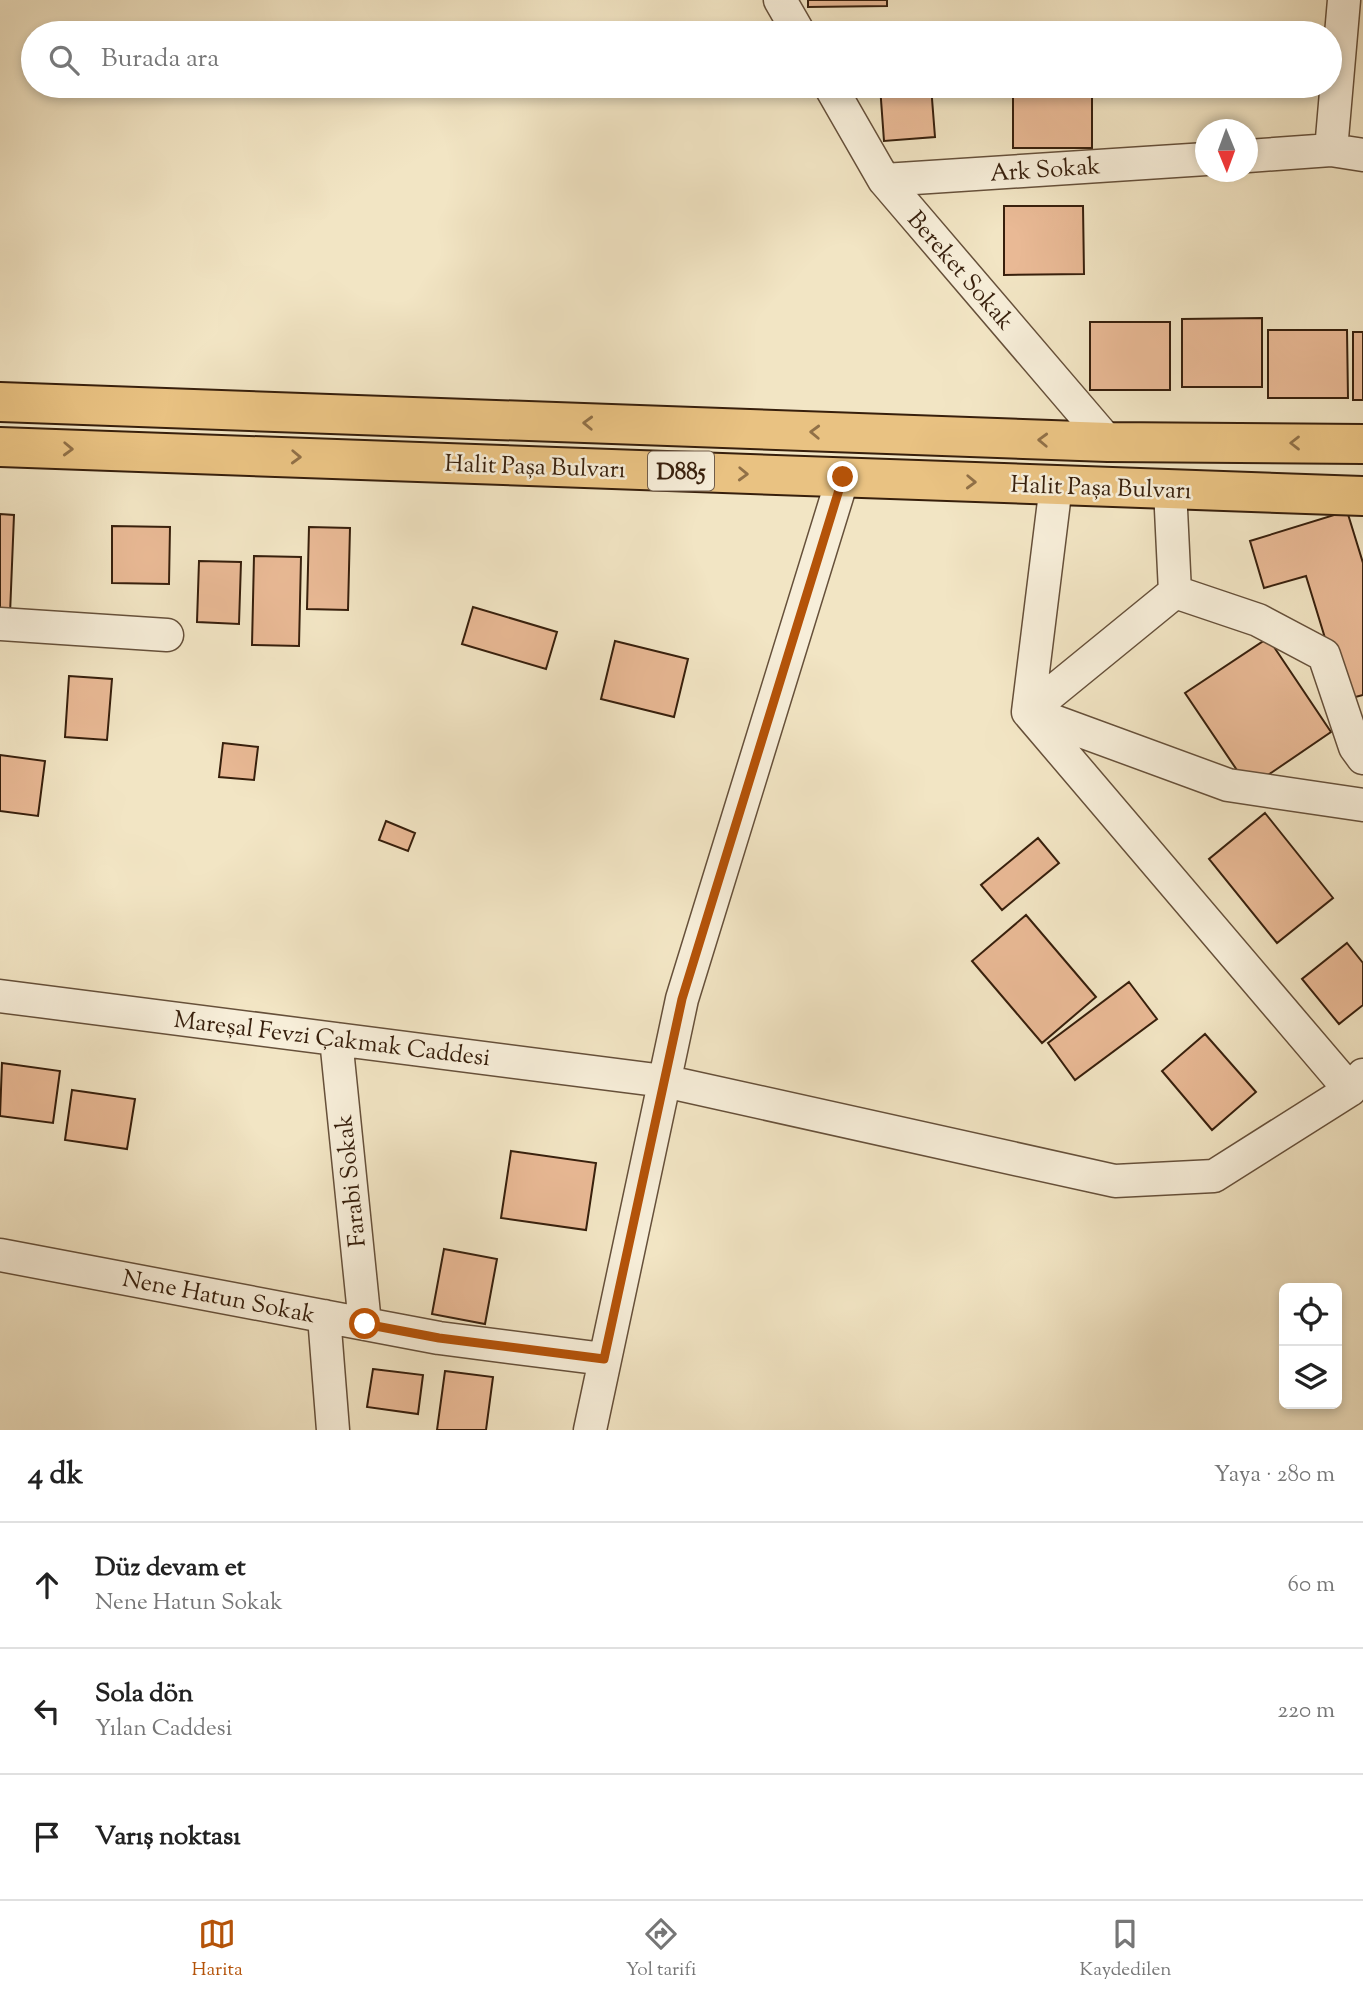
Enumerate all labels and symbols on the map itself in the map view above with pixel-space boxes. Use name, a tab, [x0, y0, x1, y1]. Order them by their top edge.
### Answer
north arrow	[1195, 119, 1258, 182]
street label: Ark Sokak	[989, 150, 1102, 192]
street label: Bereket Sokak	[898, 204, 1021, 338]
one-way arrow	[582, 416, 593, 431]
one-way arrow	[810, 424, 821, 439]
one-way arrow	[1037, 432, 1048, 447]
one-way arrow	[1289, 436, 1300, 451]
one-way arrow	[63, 442, 74, 457]
street label: Halit Paşa Bulvarı	[444, 448, 626, 488]
one-way arrow	[290, 450, 301, 465]
road number: D885	[648, 452, 714, 491]
route end	[827, 461, 858, 492]
one-way arrow	[738, 466, 749, 481]
street label: Halit Paşa Bulvarı	[1010, 469, 1192, 509]
one-way arrow	[966, 474, 976, 490]
street label: Mareşal Fevzi Çakmak Caddesi	[172, 1004, 492, 1076]
street label: Farabi Sokak	[328, 1113, 376, 1249]
street label: Nene Hatun Sokak	[119, 1263, 318, 1333]
route start	[349, 1308, 380, 1339]

